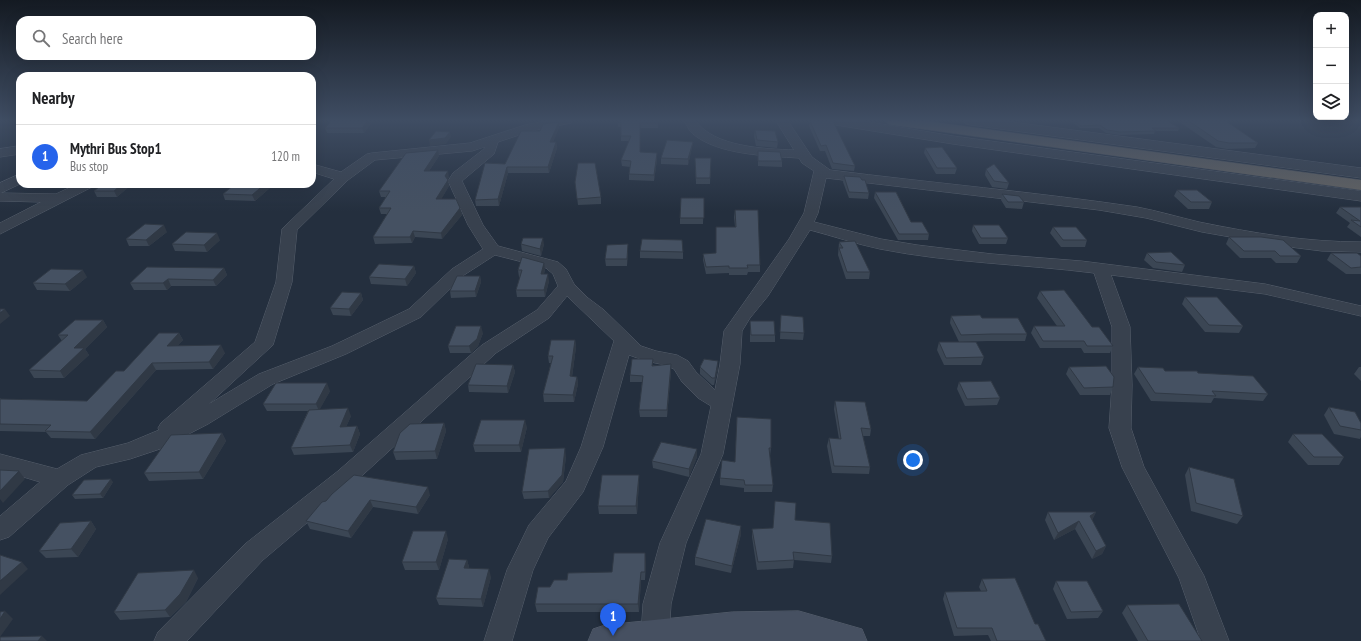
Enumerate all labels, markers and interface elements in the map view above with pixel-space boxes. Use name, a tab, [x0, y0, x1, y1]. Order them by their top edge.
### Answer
map controls	[1313, 12, 1349, 120]
button: +	[1313, 12, 1349, 48]
search box	[16, 16, 316, 60]
icon: search	[30, 27, 52, 49]
text: Search here	[62, 29, 123, 48]
button: −	[1313, 48, 1349, 84]
button: layers	[1313, 84, 1349, 120]
text: Nearby	[32, 87, 75, 109]
text: Mythri Bus Stop1	[70, 139, 162, 158]
text: 1	[42, 148, 48, 165]
text: 120 m	[271, 148, 300, 165]
text: Bus stop	[70, 158, 108, 175]
your location	[903, 450, 923, 470]
pin: 1	[600, 603, 626, 636]

